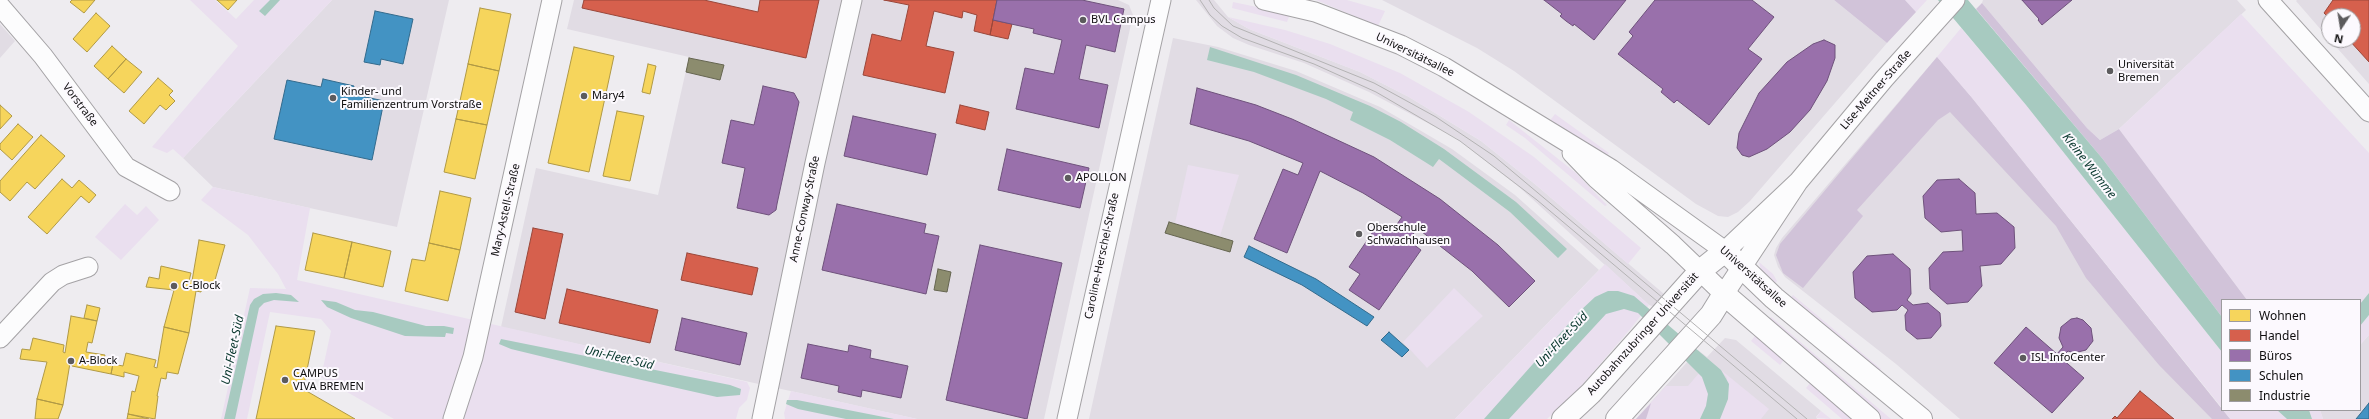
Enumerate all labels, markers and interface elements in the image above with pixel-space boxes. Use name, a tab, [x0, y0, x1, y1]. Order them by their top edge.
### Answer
north arrow	[2321, 8, 2361, 48]
place label: BVL Campus	[1091, 13, 1156, 27]
marker: BVL Campus	[1078, 15, 1088, 25]
street label: Universitätsallee	[1374, 30, 1456, 80]
text: N	[2333, 31, 2345, 48]
street label: Lise-Meitner-Straße	[1838, 47, 1914, 133]
place label: Universität Bremen	[2118, 58, 2174, 84]
marker: Universität Bremen	[2105, 66, 2115, 76]
street label: Vorstraße	[60, 81, 100, 129]
place label: Kinder- und Familienzentrum Vorstraße	[341, 85, 482, 111]
place label: Mary4	[592, 89, 625, 103]
marker: Mary4	[579, 91, 589, 101]
marker: Kinder- und Familienzentrum Vorstraße	[328, 93, 338, 103]
water label: Kleine Wümme	[2059, 130, 2119, 202]
street label: Anne-Conway-Straße	[787, 155, 823, 263]
street label: Mary-Astell-Straße	[489, 162, 523, 258]
place label: APOLLON	[1076, 171, 1127, 185]
marker: APOLLON	[1063, 173, 1073, 183]
street label: Caroline-Herschel-Straße	[1082, 192, 1122, 320]
place label: Oberschule Schwachhausen	[1367, 221, 1450, 247]
marker: Oberschule Schwachhausen	[1354, 229, 1364, 239]
street label: Universitätsallee	[1717, 243, 1789, 311]
street label: Autobahnzubringer Universität	[1584, 270, 1702, 398]
place label: C-Block	[182, 279, 220, 293]
marker: C-Block	[169, 281, 179, 291]
legend	[2221, 299, 2361, 411]
text: Wohnen	[2259, 307, 2306, 324]
water label: Uni-Fleet-Süd	[1533, 309, 1591, 371]
water label: Uni-Fleet-Süd	[219, 314, 247, 386]
text: Handel	[2259, 327, 2299, 344]
water label: Uni-Fleet-Süd	[583, 343, 655, 373]
text: Büros	[2259, 347, 2292, 364]
place label: ISL InfoCenter	[2031, 351, 2105, 365]
marker: ISL InfoCenter	[2018, 353, 2028, 363]
place label: A-Block	[79, 354, 117, 368]
marker: A-Block	[66, 356, 76, 366]
place label: CAMPUS VIVA BREMEN	[293, 367, 364, 393]
text: Schulen	[2259, 367, 2303, 384]
marker: CAMPUS VIVA BREMEN	[280, 375, 290, 385]
text: Industrie	[2259, 387, 2310, 404]

